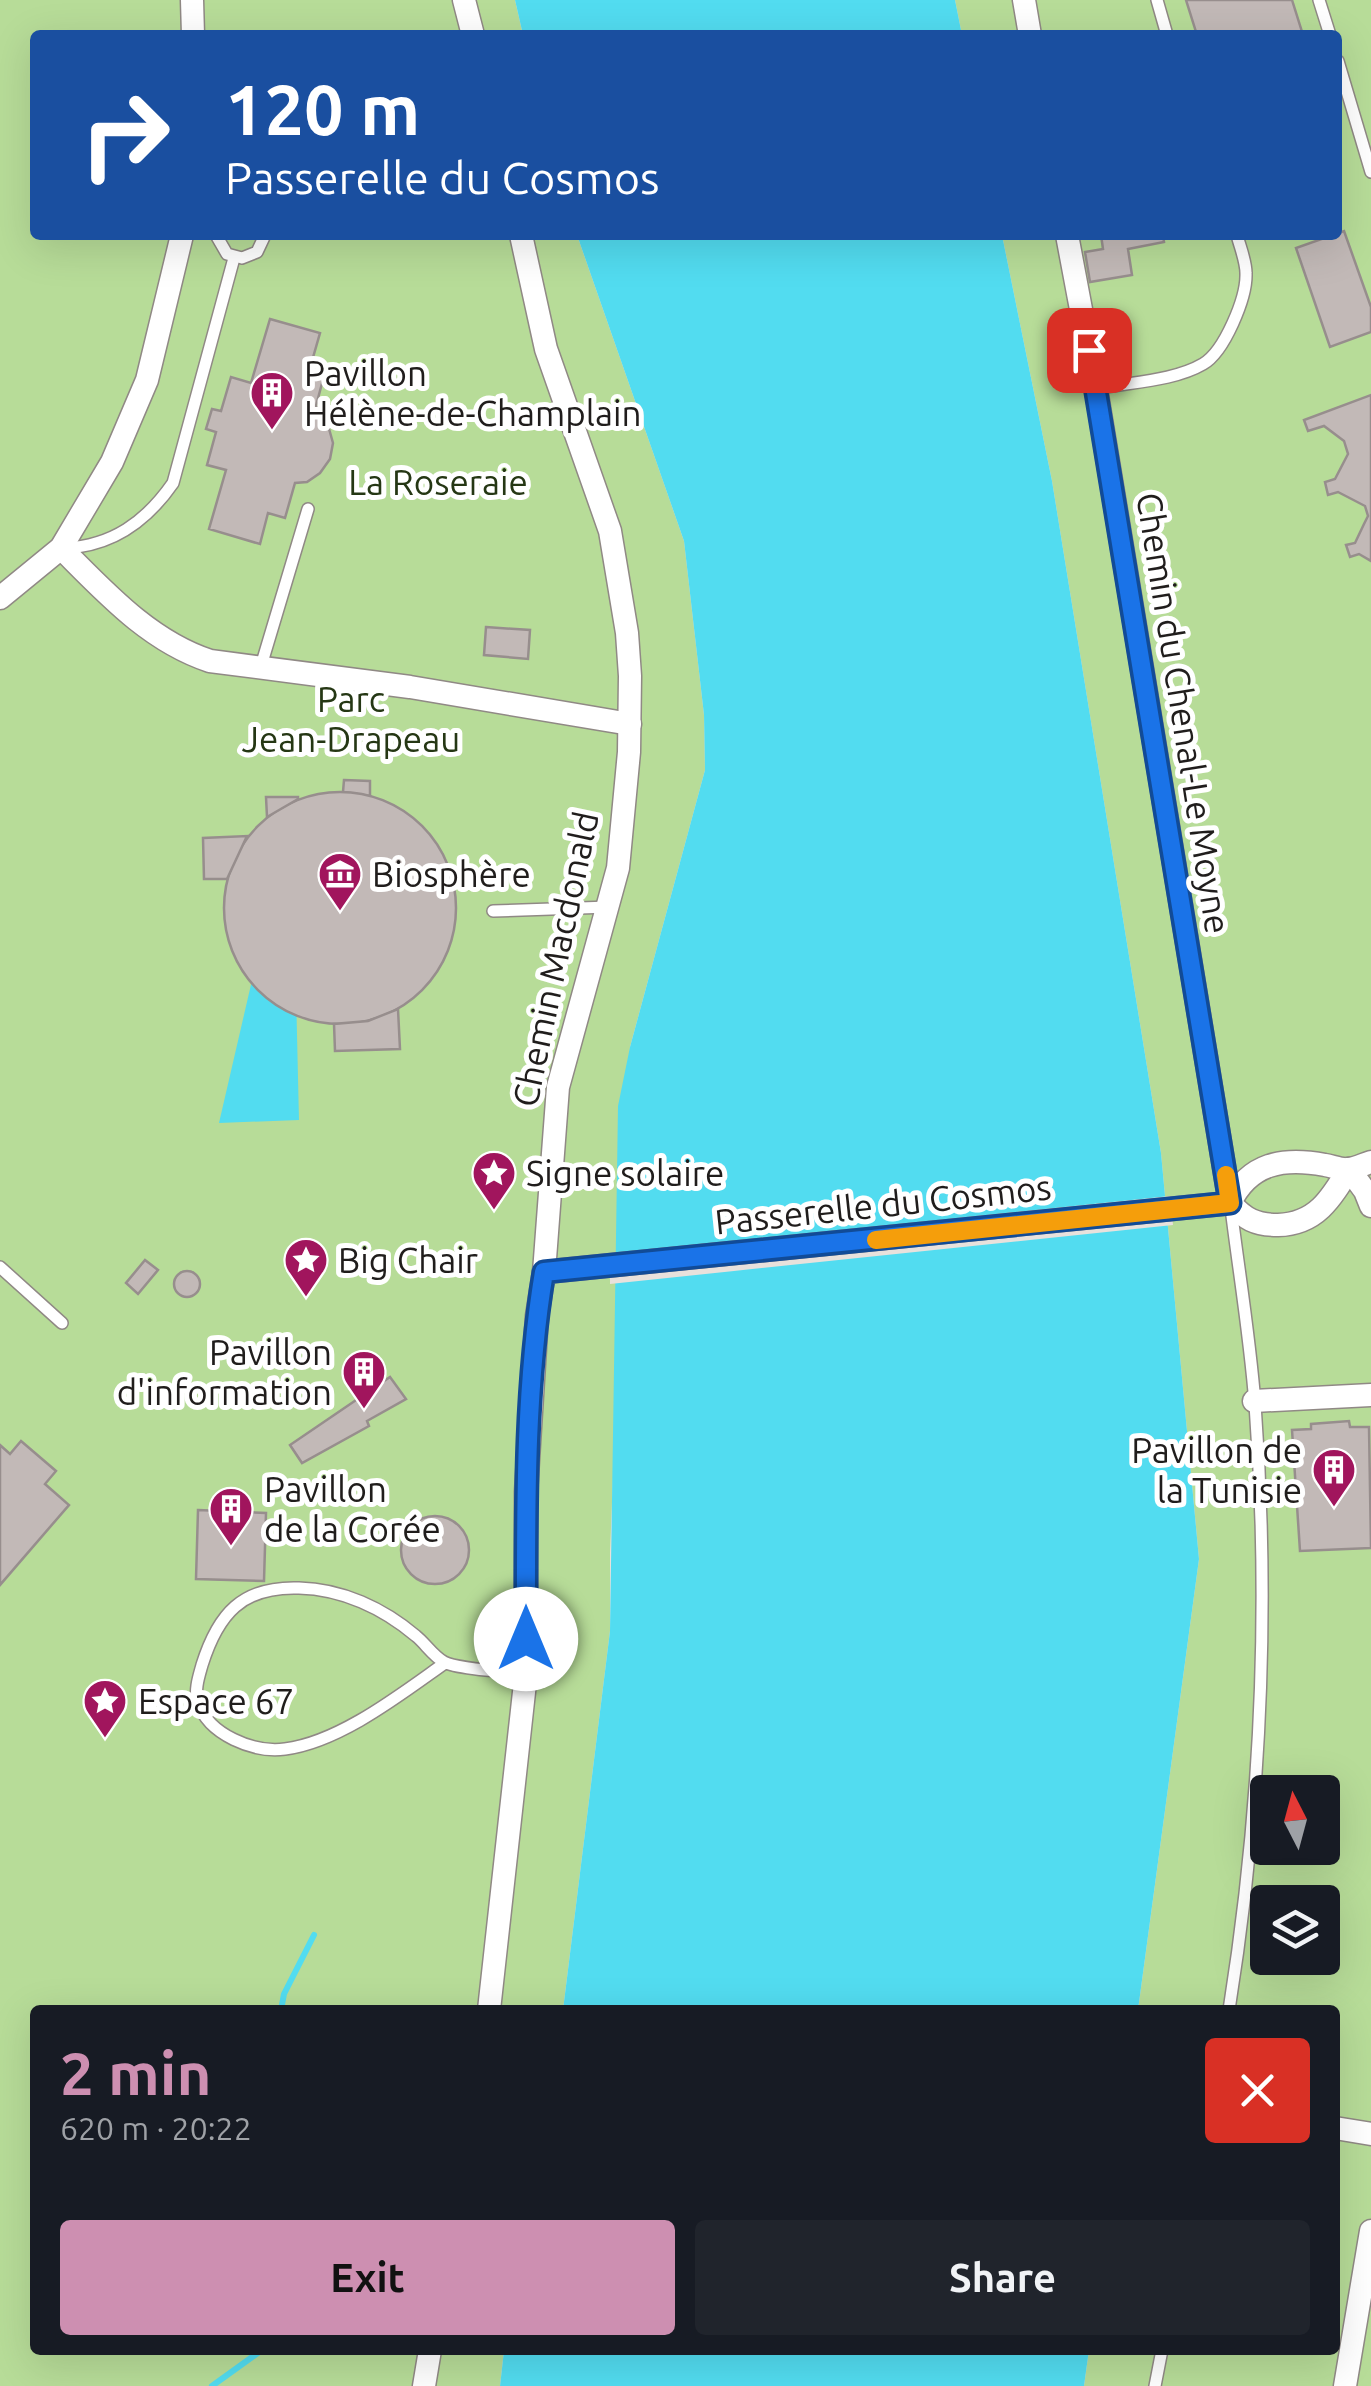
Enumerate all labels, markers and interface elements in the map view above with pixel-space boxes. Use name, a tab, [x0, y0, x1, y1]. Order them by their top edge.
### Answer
icon: right	[60, 70, 190, 200]
text: 120 m	[225, 70, 420, 148]
text: Passerelle du Cosmos	[225, 152, 660, 203]
pin	[1047, 308, 1132, 393]
icon: arrive	[1062, 323, 1117, 378]
place label: Pavillon Hélène-de-Champlain	[304, 353, 641, 433]
building icon: Pavillon Hélène-de-Champlain	[249, 370, 295, 431]
park label: La Roseraie	[348, 462, 528, 502]
street label: Chemin du Chenal-Le Moyne	[1129, 490, 1239, 936]
park label: Parc Jean-Drapeau	[242, 679, 460, 759]
street label: Chemin Macdonald	[504, 808, 606, 1110]
museum icon: Biosphère	[317, 851, 363, 912]
place label: Biosphère	[372, 854, 531, 894]
place icon: Signe solaire	[471, 1150, 517, 1211]
place label: Signe solaire	[526, 1153, 724, 1193]
street label: Passerelle du Cosmos	[713, 1166, 1053, 1242]
place icon: Big Chair	[283, 1237, 329, 1298]
place label: Big Chair	[338, 1240, 478, 1280]
place label: Pavillon d'information	[117, 1332, 332, 1412]
building icon: Pavillon d'information	[341, 1349, 387, 1410]
place label: Pavillon de la Tunisie	[1131, 1430, 1302, 1510]
building icon: Pavillon de la Tunisie	[1311, 1447, 1357, 1508]
place label: Pavillon de la Corée	[264, 1469, 441, 1549]
building icon: Pavillon de la Corée	[208, 1486, 254, 1547]
position arrow	[474, 1587, 578, 1691]
place icon: Espace 67	[82, 1678, 128, 1739]
place label: Espace 67	[138, 1681, 294, 1721]
north arrow	[1250, 1775, 1340, 1865]
map controls	[1250, 1775, 1340, 1975]
button: layers	[1250, 1885, 1340, 1975]
button: close	[1205, 2038, 1310, 2143]
text: 2 min	[60, 2039, 212, 2106]
text: 620 m · 20:22	[60, 2110, 252, 2146]
button: Exit	[60, 2220, 675, 2335]
button: Share	[695, 2220, 1310, 2335]

